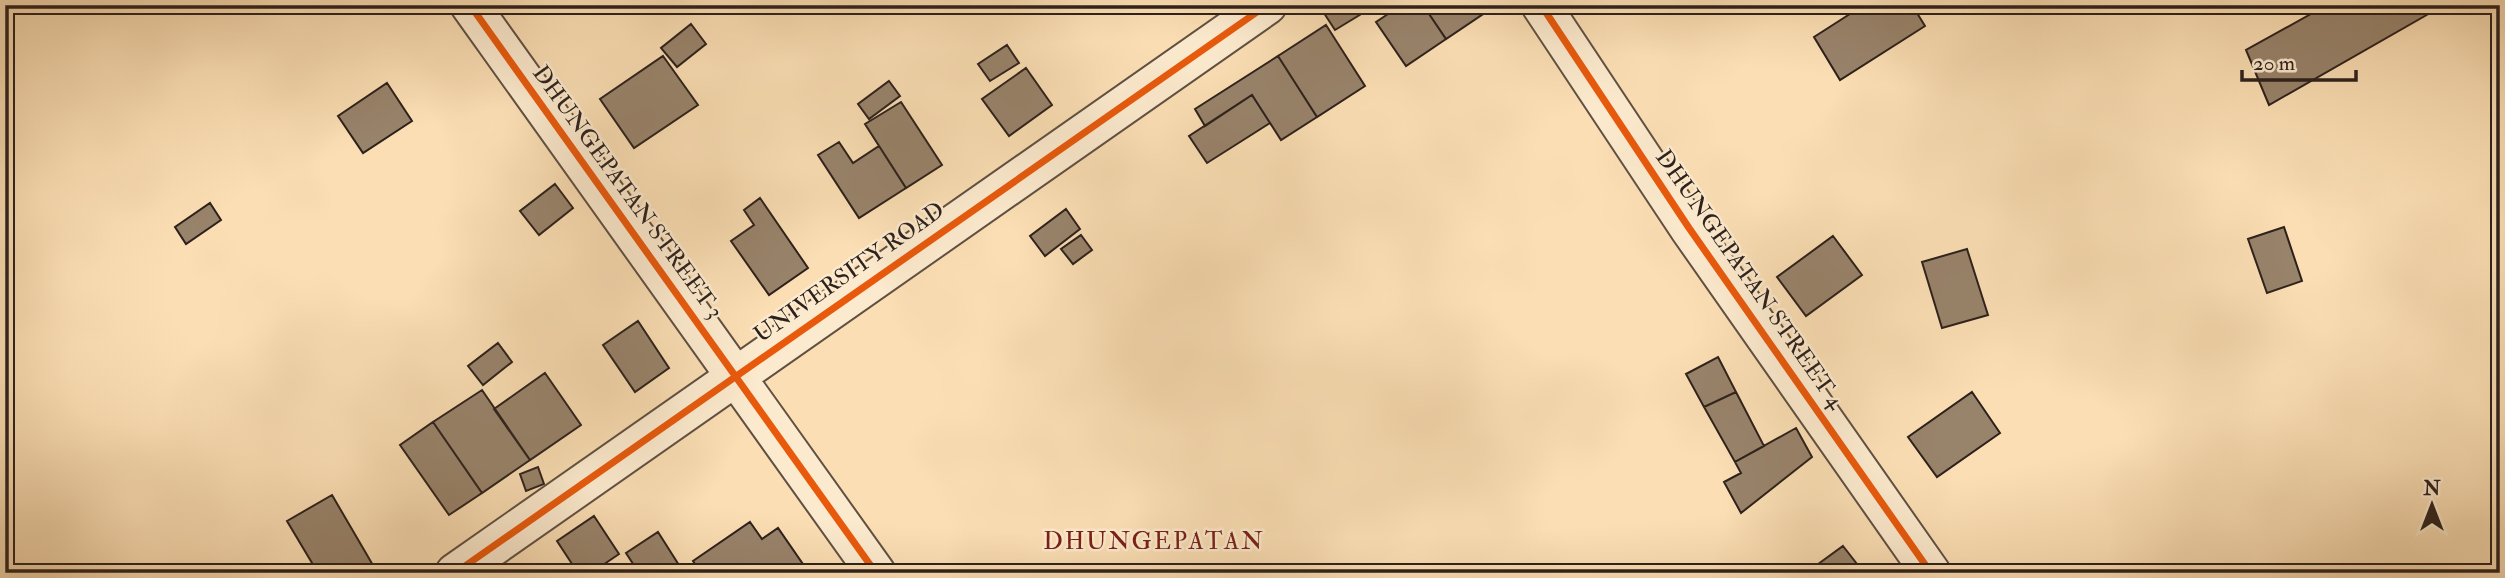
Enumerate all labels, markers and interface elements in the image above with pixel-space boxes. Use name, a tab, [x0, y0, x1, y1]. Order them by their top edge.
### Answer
scale bar	[2242, 38, 2356, 82]
text: 20 m	[2253, 50, 2295, 77]
street label: DHUNGEPATAN STREET 3	[526, 60, 730, 324]
street label: DHUNGEPATAN STREET 4	[1649, 144, 1852, 415]
street label: UNIVERSITY ROAD	[748, 195, 950, 349]
north arrow	[2396, 470, 2466, 540]
text: N	[2422, 477, 2441, 501]
district label: DHUNGEPATAN	[1043, 526, 1265, 557]

